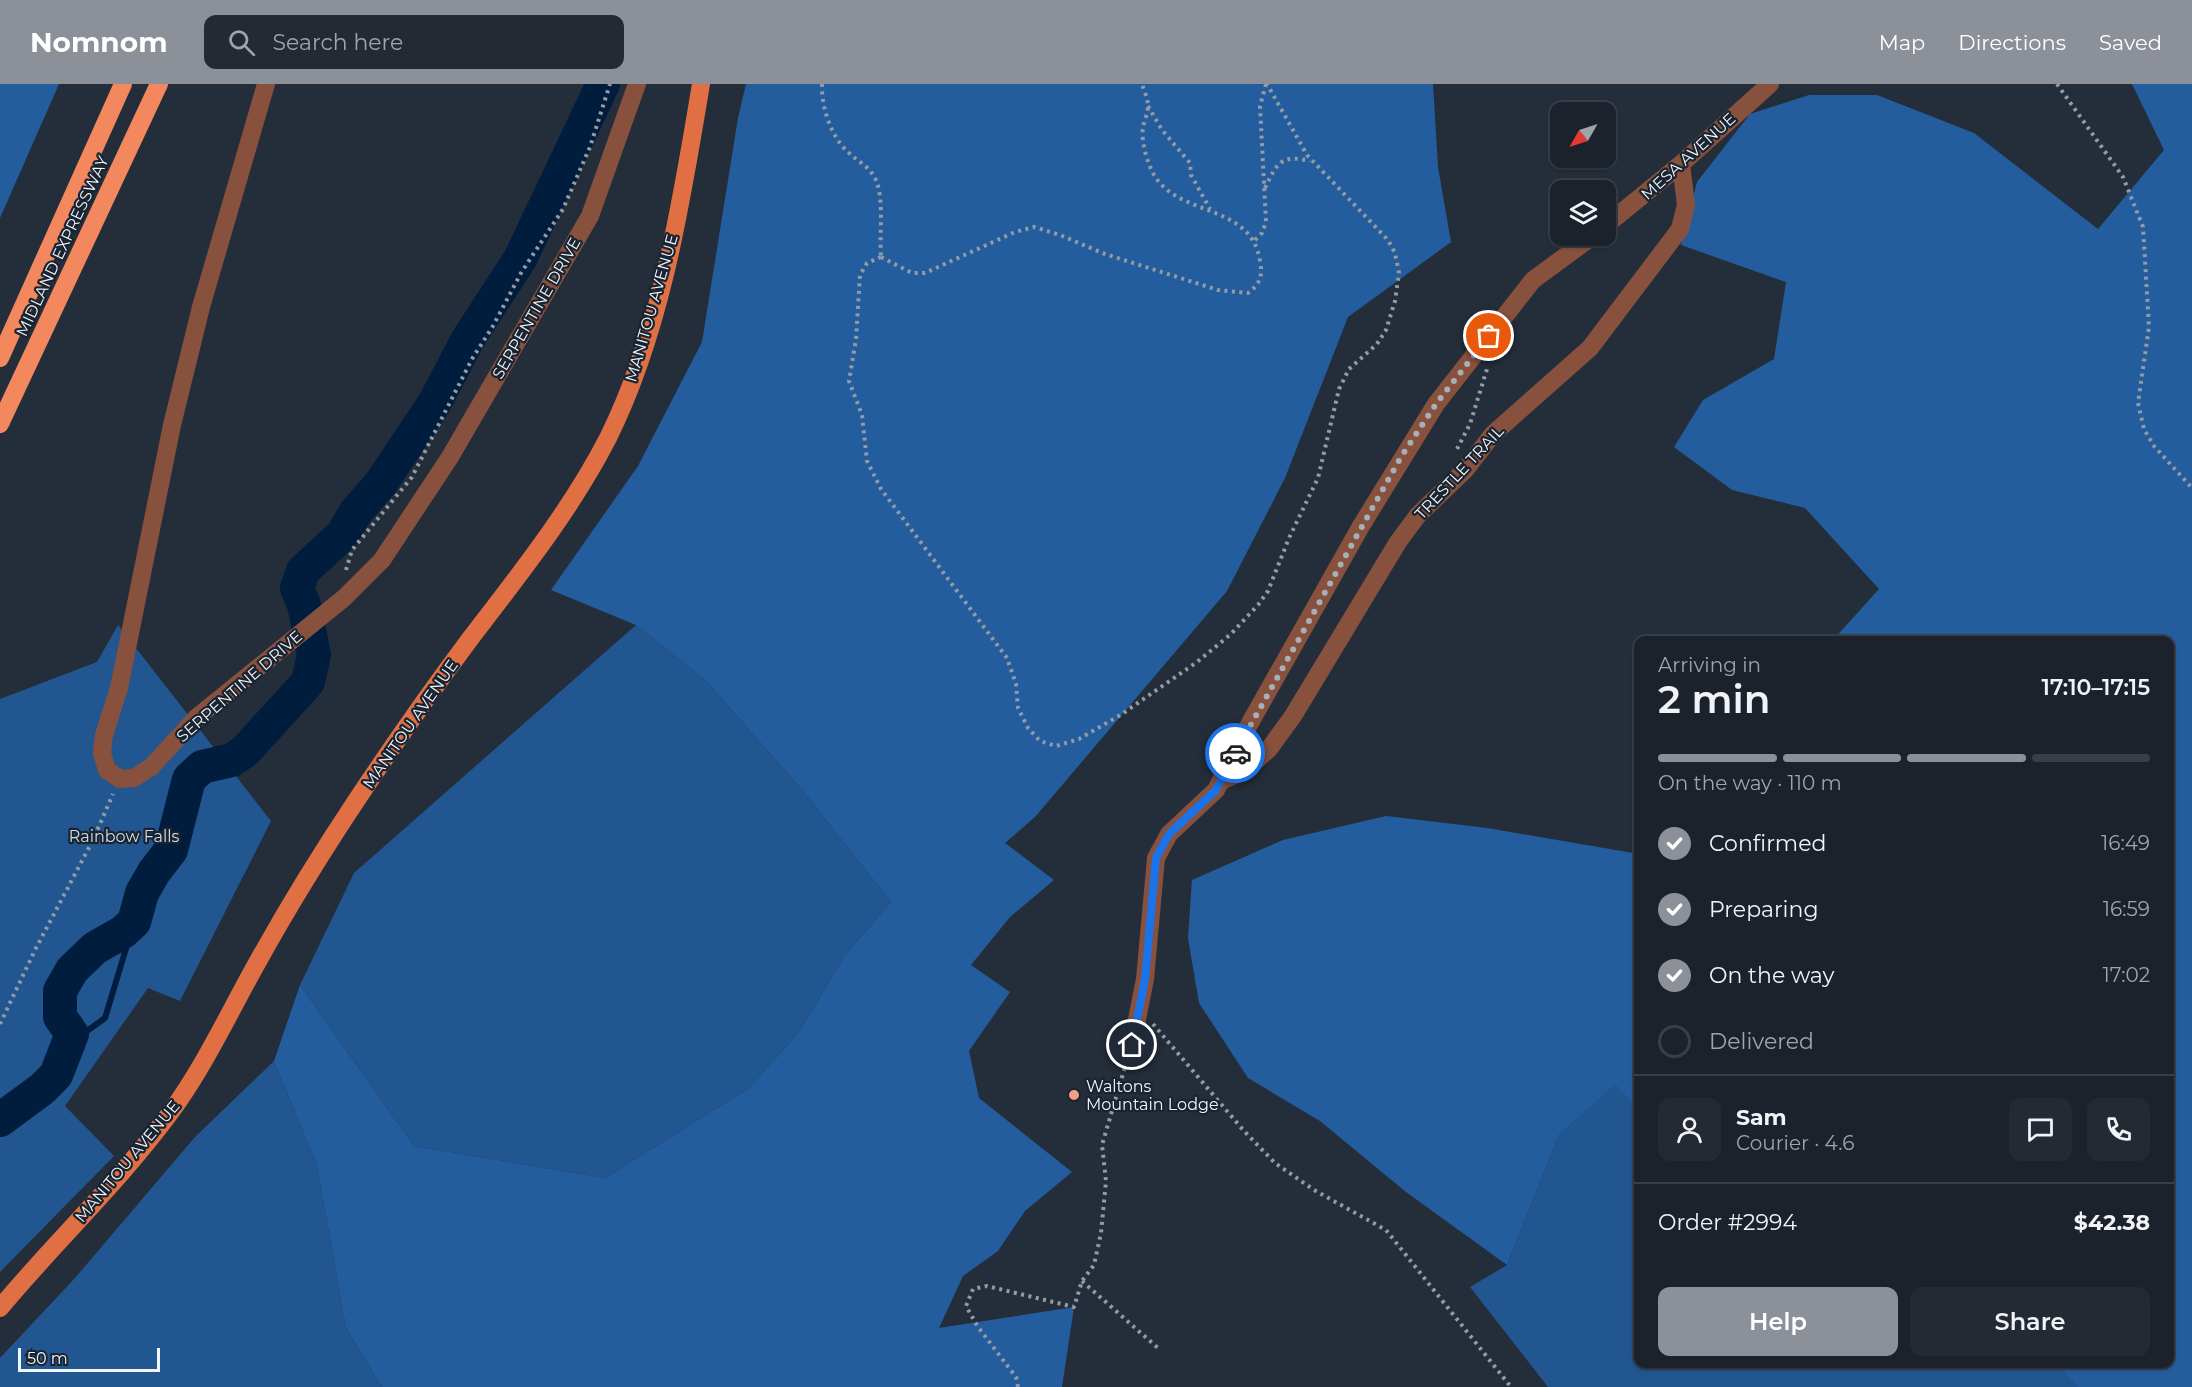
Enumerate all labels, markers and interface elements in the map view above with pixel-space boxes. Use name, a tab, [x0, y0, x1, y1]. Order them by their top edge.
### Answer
search box	[204, 15, 624, 69]
text: Nomnom	[30, 25, 168, 59]
icon: search	[225, 26, 258, 59]
text: Search here	[273, 29, 403, 56]
text: Map	[1879, 30, 1925, 55]
text: Directions	[1958, 30, 2066, 55]
text: Saved	[2099, 30, 2162, 55]
north arrow	[1550, 102, 1616, 168]
map controls	[1550, 102, 1616, 246]
street label: MESA AVENUE	[1637, 109, 1739, 204]
street label: MIDLAND EXPRESSWAY	[12, 152, 113, 339]
button: layers	[1550, 180, 1616, 246]
street label: MANITOU AVENUE	[621, 232, 682, 384]
street label: SERPENTINE DRIVE	[488, 234, 585, 382]
pin	[1463, 310, 1514, 361]
icon: bag	[1472, 319, 1505, 352]
street label: TRESTLE TRAIL	[1411, 421, 1508, 523]
street label: SERPENTINE DRIVE	[173, 627, 306, 746]
text: Arriving in	[1658, 653, 1761, 677]
street label: MANITOU AVENUE	[359, 656, 462, 792]
text: 17:10–17:15	[2042, 674, 2150, 701]
text: 2 min	[1658, 675, 1771, 723]
courier	[1205, 723, 1265, 783]
icon: car	[1219, 737, 1252, 770]
text: On the way · 110 m	[1658, 771, 1842, 795]
park label: Rainbow Falls	[69, 827, 179, 846]
icon: check	[1658, 827, 1691, 860]
text: Confirmed	[1709, 830, 1826, 857]
text: 16:49	[2101, 831, 2150, 855]
icon: check	[1658, 893, 1691, 926]
text: Preparing	[1709, 896, 1818, 923]
text: 16:59	[2103, 897, 2150, 921]
icon: check	[1658, 959, 1691, 992]
text: On the way	[1709, 962, 1834, 989]
text: 17:02	[2103, 963, 2150, 987]
pin	[1106, 1019, 1157, 1070]
icon: home	[1115, 1028, 1148, 1061]
text: Delivered	[1709, 1028, 1814, 1055]
place label: Waltons Mountain Lodge	[1086, 1077, 1219, 1114]
marker: Waltons Mountain Lodge	[1067, 1088, 1081, 1102]
street label: MANITOU AVENUE	[71, 1097, 184, 1226]
button: person	[1658, 1098, 1721, 1161]
button: chat	[2009, 1098, 2072, 1161]
button: phone	[2087, 1098, 2150, 1161]
text: Sam	[1736, 1104, 1787, 1131]
text: Courier · 4.6	[1736, 1131, 1854, 1155]
text: Order #2994	[1658, 1209, 1797, 1236]
text: $42.38	[2074, 1209, 2150, 1236]
button: Help	[1658, 1287, 1898, 1356]
button: Share	[1910, 1287, 2150, 1356]
scale bar	[18, 1345, 160, 1372]
text: 50 m	[27, 1349, 68, 1368]

